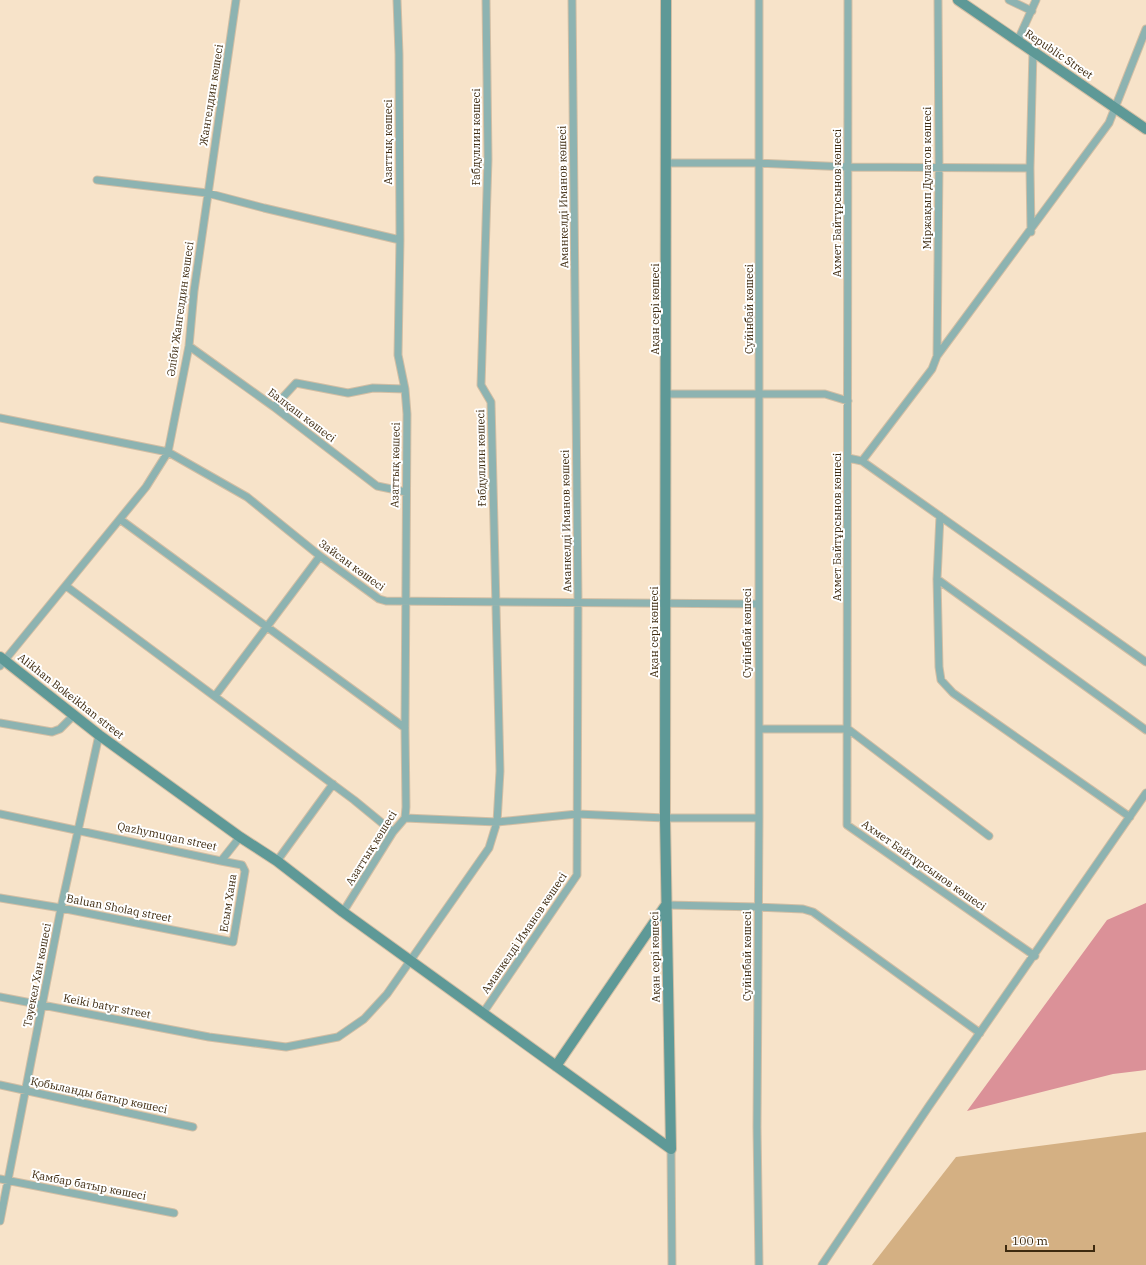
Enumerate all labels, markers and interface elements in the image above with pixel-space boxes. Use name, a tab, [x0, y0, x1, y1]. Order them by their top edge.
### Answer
street label: Republic Street	[1022, 26, 1096, 82]
street label: Жангелдин көшесі	[196, 43, 226, 147]
street label: Ғабдуллин көшесі	[469, 88, 483, 186]
street label: Азаттық көшесі	[381, 99, 395, 185]
street label: Міржақып Дулатов көшесі	[920, 106, 934, 249]
street label: Аманкелді Иманов көшесі	[555, 125, 571, 269]
street label: Ахмет Байтұрсынов көшесі	[830, 128, 844, 277]
street label: Әліби Жангелдин көшесі	[164, 240, 196, 377]
street label: Ақан сері көшесі	[648, 263, 662, 355]
street label: Суйінбай көшесі	[742, 263, 756, 354]
street label: Балқаш көшесі	[265, 385, 339, 445]
street label: Ғабдуллин көшесі	[473, 409, 489, 507]
street label: Азаттық көшесі	[387, 422, 403, 508]
street label: Аманкелді Иманов көшесі	[558, 449, 574, 593]
street label: Ахмет Байтұрсынов көшесі	[830, 452, 844, 601]
street label: Зайсан көшесі	[316, 536, 388, 594]
street label: Ақан сері көшесі	[647, 586, 661, 678]
street label: Суйінбай көшесі	[740, 587, 754, 678]
street label: Alikhan Bokeikhan street	[15, 650, 127, 742]
street label: Азаттық көшесі	[342, 808, 400, 888]
street label: Ахмет Байтұрсынов көшесі	[859, 817, 989, 914]
street label: Qazhymuqan street	[116, 819, 218, 853]
street label: Аманкелді Иманов көшесі	[478, 869, 570, 996]
street label: Есым Хана	[216, 873, 240, 933]
street label: Baluan Sholaq street	[65, 891, 173, 925]
street label: Суйінбай көшесі	[740, 910, 754, 1001]
street label: Ақан сері көшесі	[647, 911, 663, 1003]
street label: Тәуекел Хан көшесі	[20, 921, 54, 1028]
street label: Keiki batyr street	[62, 991, 152, 1021]
street label: Қобыланды батыр көшесі	[29, 1074, 169, 1116]
street label: Қамбар батыр көшесі	[31, 1167, 148, 1203]
scale bar	[1006, 1227, 1094, 1253]
text: 100 m	[1012, 1233, 1048, 1248]

